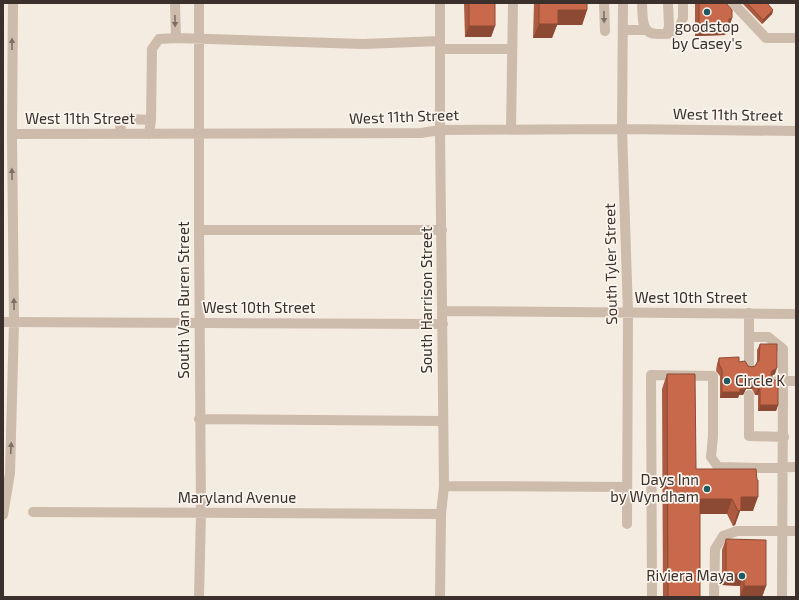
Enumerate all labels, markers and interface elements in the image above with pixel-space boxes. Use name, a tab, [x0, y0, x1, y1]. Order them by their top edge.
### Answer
marker: goodstop by Casey's	[702, 7, 712, 17]
one-way arrow	[601, 11, 608, 23]
one-way arrow	[172, 15, 178, 28]
place label: goodstop by Casey's	[672, 17, 742, 52]
one-way arrow	[9, 37, 15, 50]
street label: West 11th Street	[673, 104, 783, 124]
street label: West 11th Street	[349, 105, 460, 127]
street label: West 11th Street	[25, 109, 135, 127]
one-way arrow	[9, 168, 16, 180]
street label: South Tyler Street	[600, 203, 620, 325]
street label: South Van Buren Street	[174, 221, 192, 379]
street label: South Harrison Street	[417, 226, 435, 374]
street label: West 10th Street	[634, 288, 748, 306]
one-way arrow	[11, 297, 17, 310]
street label: West 10th Street	[202, 298, 316, 316]
place label: Circle K	[735, 371, 785, 389]
marker: Circle K	[722, 376, 732, 386]
one-way arrow	[8, 441, 14, 454]
place label: Days Inn by Wyndham	[610, 470, 699, 505]
marker: Days Inn by Wyndham	[702, 484, 712, 494]
street label: Maryland Avenue	[178, 488, 296, 506]
place label: Riviera Maya	[646, 566, 734, 584]
marker: Riviera Maya	[737, 571, 747, 581]

